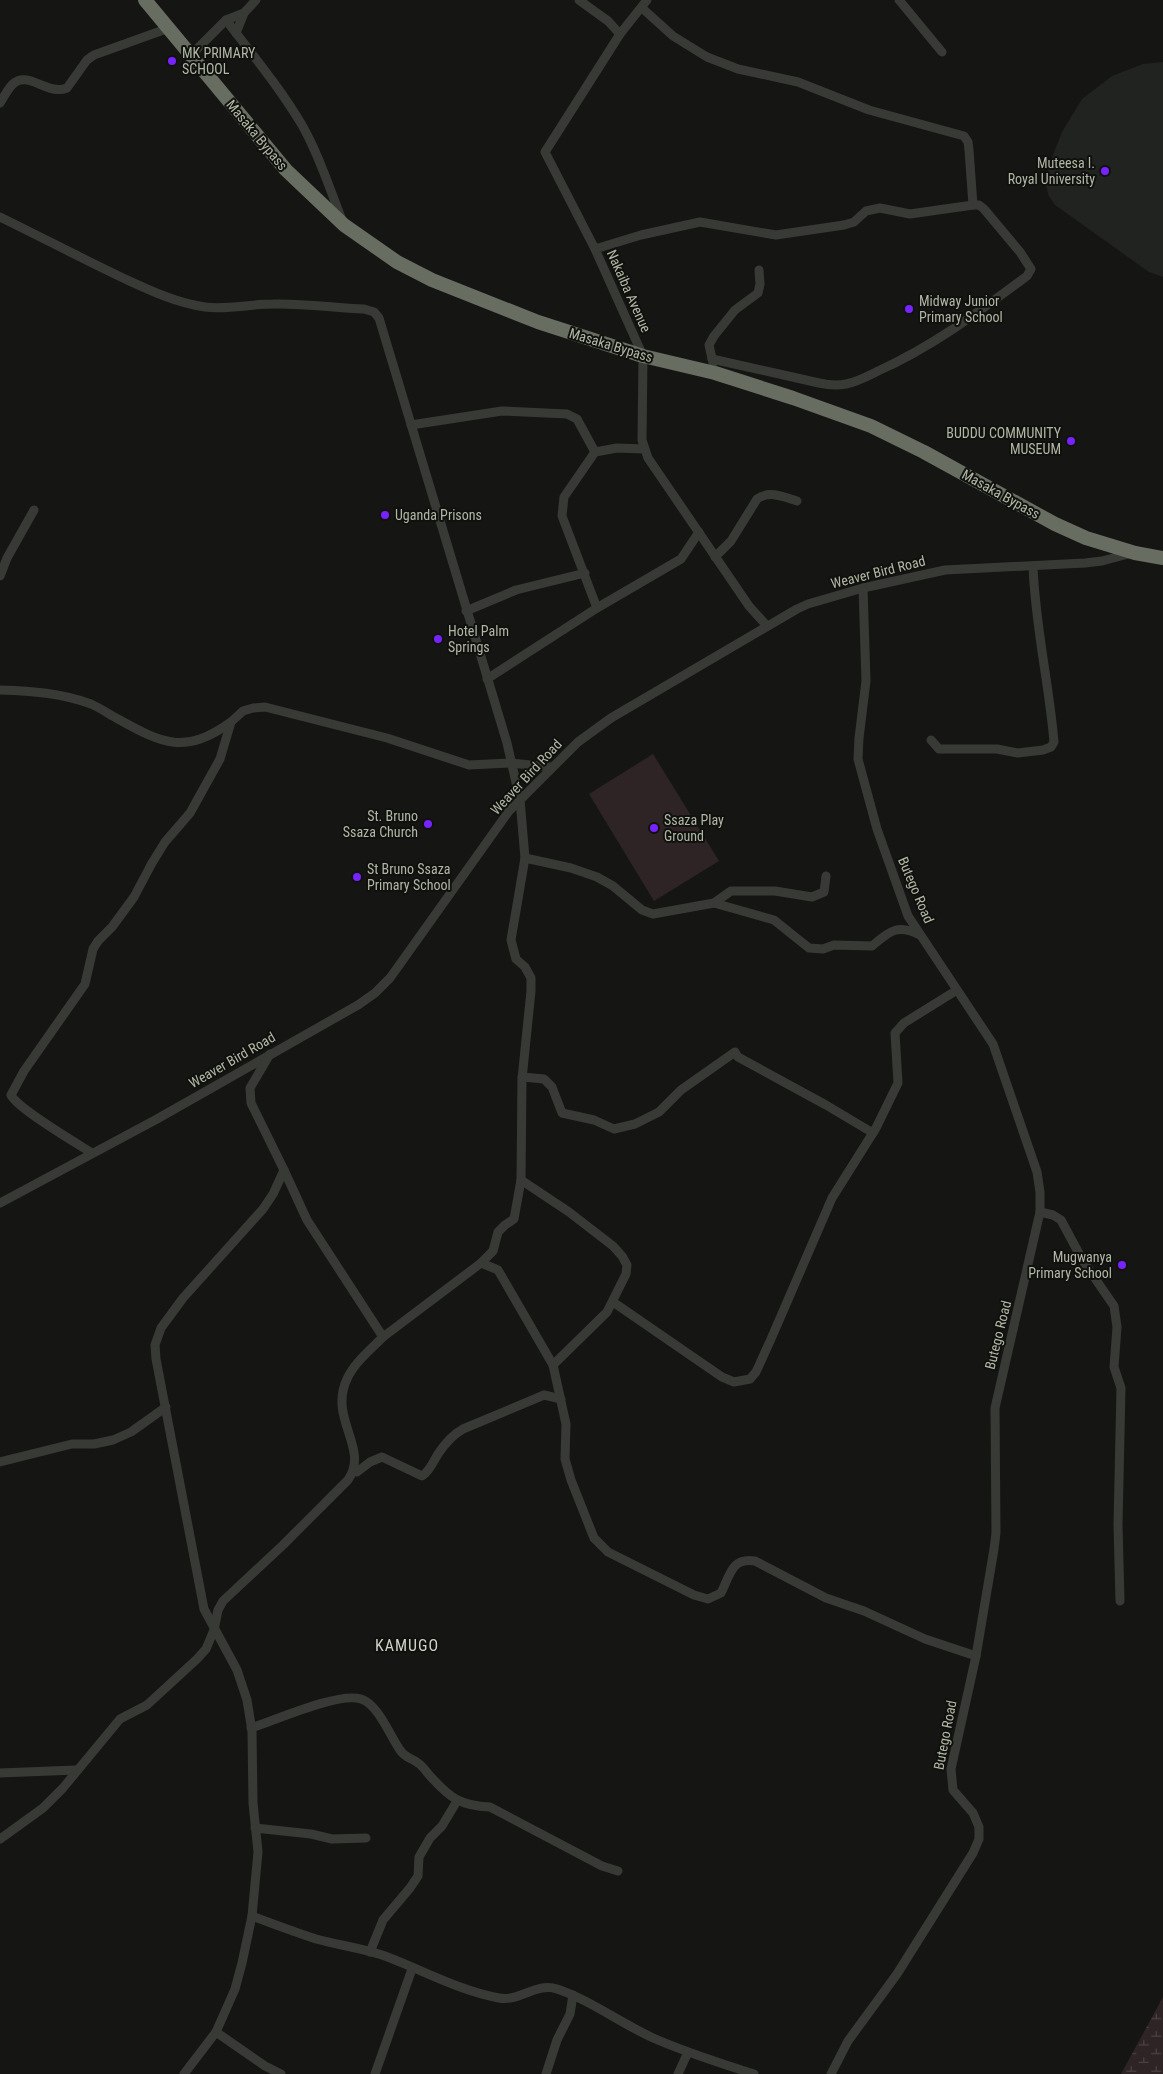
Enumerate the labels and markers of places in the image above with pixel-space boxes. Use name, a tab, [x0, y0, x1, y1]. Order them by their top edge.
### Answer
place label: MK PRIMARY SCHOOL	[182, 45, 256, 77]
marker: MK PRIMARY SCHOOL	[166, 55, 178, 67]
place label: Muteesa I. Royal University	[1008, 155, 1095, 187]
marker: Muteesa I. Royal University	[1099, 165, 1111, 177]
place label: Midway Junior Primary School	[919, 293, 1003, 325]
marker: Midway Junior Primary School	[903, 303, 915, 315]
place label: BUDDU COMMUNITY MUSEUM	[946, 425, 1062, 457]
marker: BUDDU COMMUNITY MUSEUM	[1065, 435, 1077, 447]
place label: Uganda Prisons	[395, 507, 482, 523]
marker: Uganda Prisons	[379, 509, 391, 521]
place label: Hotel Palm Springs	[448, 623, 509, 655]
marker: Hotel Palm Springs	[432, 633, 444, 645]
place label: St. Bruno Ssaza Church	[343, 808, 418, 840]
place label: Ssaza Play Ground	[664, 812, 724, 844]
marker: St. Bruno Ssaza Church	[422, 818, 434, 830]
marker: Ssaza Play Ground	[648, 822, 660, 834]
place label: St Bruno Ssaza Primary School	[367, 861, 451, 893]
marker: St Bruno Ssaza Primary School	[351, 871, 363, 883]
place label: Mugwanya Primary School	[1028, 1249, 1112, 1281]
marker: Mugwanya Primary School	[1116, 1259, 1128, 1271]

